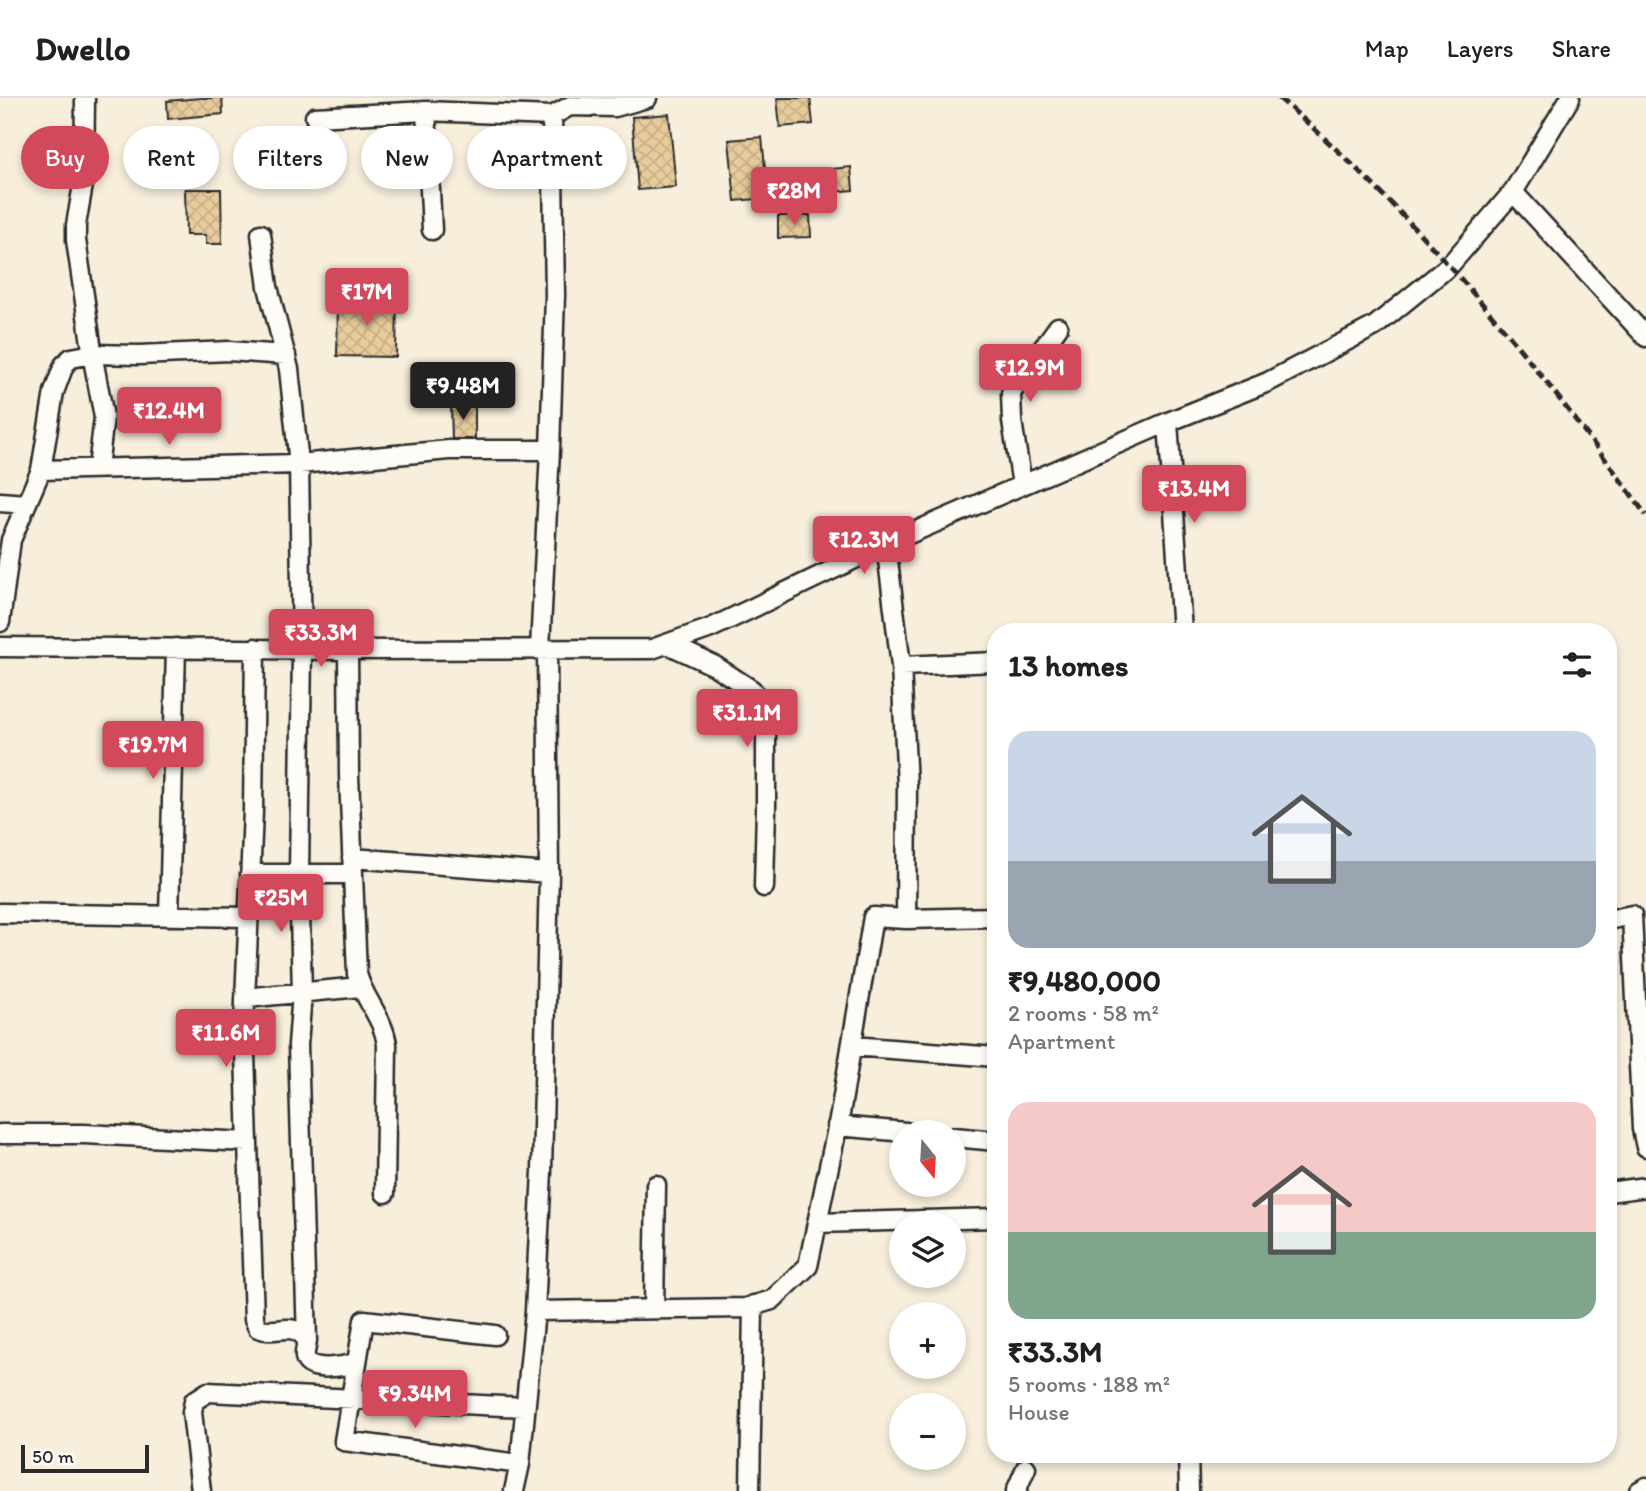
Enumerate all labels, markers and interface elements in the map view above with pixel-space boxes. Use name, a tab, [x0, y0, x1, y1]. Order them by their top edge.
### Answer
text: Dwello	[35, 29, 131, 68]
text: Map	[1365, 34, 1409, 63]
text: Layers	[1447, 34, 1514, 63]
text: Share	[1552, 34, 1611, 63]
chip: Buy	[21, 126, 109, 189]
chip: Rent	[123, 126, 219, 189]
chip: Filters	[233, 126, 347, 189]
chip: New	[361, 126, 453, 189]
chip: Apartment	[467, 126, 627, 189]
pin: ₹28M	[753, 167, 835, 227]
text: ₹28M	[767, 176, 821, 204]
pin: ₹17M	[326, 268, 408, 328]
text: ₹17M	[341, 277, 393, 305]
pin: ₹12.9M	[973, 344, 1087, 404]
text: ₹12.9M	[995, 353, 1065, 381]
pin: ₹9.48M	[406, 362, 520, 422]
text: ₹9.48M	[426, 371, 500, 399]
pin: ₹12.4M	[112, 388, 226, 447]
text: ₹12.4M	[133, 396, 205, 424]
pin: ₹13.4M	[1137, 466, 1251, 525]
text: ₹13.4M	[1158, 474, 1230, 502]
pin: ₹12.3M	[807, 517, 921, 576]
text: ₹12.3M	[829, 525, 899, 553]
pin: ₹33.3M	[264, 610, 378, 669]
text: ₹33.3M	[285, 618, 357, 646]
icon: filters	[1558, 646, 1596, 684]
text: 13 homes	[1008, 647, 1128, 684]
pin: ₹31.1M	[690, 690, 804, 749]
text: ₹31.1M	[713, 698, 781, 726]
pin: ₹19.7M	[96, 722, 210, 781]
text: ₹19.7M	[118, 730, 188, 758]
icon: home	[1239, 776, 1365, 902]
pin: ₹25M	[240, 874, 322, 934]
text: ₹25M	[254, 883, 308, 911]
text: ₹9,480,000	[1008, 962, 1161, 999]
text: 2 rooms · 58 m²	[1008, 999, 1159, 1027]
pin: ₹11.6M	[169, 1010, 283, 1069]
text: ₹11.6M	[192, 1018, 260, 1046]
text: Apartment	[1008, 1027, 1115, 1055]
north arrow	[889, 1120, 966, 1197]
map controls	[889, 1120, 966, 1470]
icon: home	[1239, 1147, 1365, 1273]
button: layers	[889, 1211, 966, 1288]
button: +	[889, 1302, 966, 1379]
text: ₹33.3M	[1008, 1333, 1103, 1370]
pin: ₹9.34M	[358, 1370, 472, 1430]
text: 5 rooms · 188 m²	[1008, 1370, 1170, 1398]
text: ₹9.34M	[378, 1379, 452, 1407]
button: −	[889, 1393, 966, 1470]
text: House	[1008, 1398, 1070, 1426]
scale bar	[21, 1442, 149, 1474]
text: 50 m	[32, 1445, 74, 1468]

